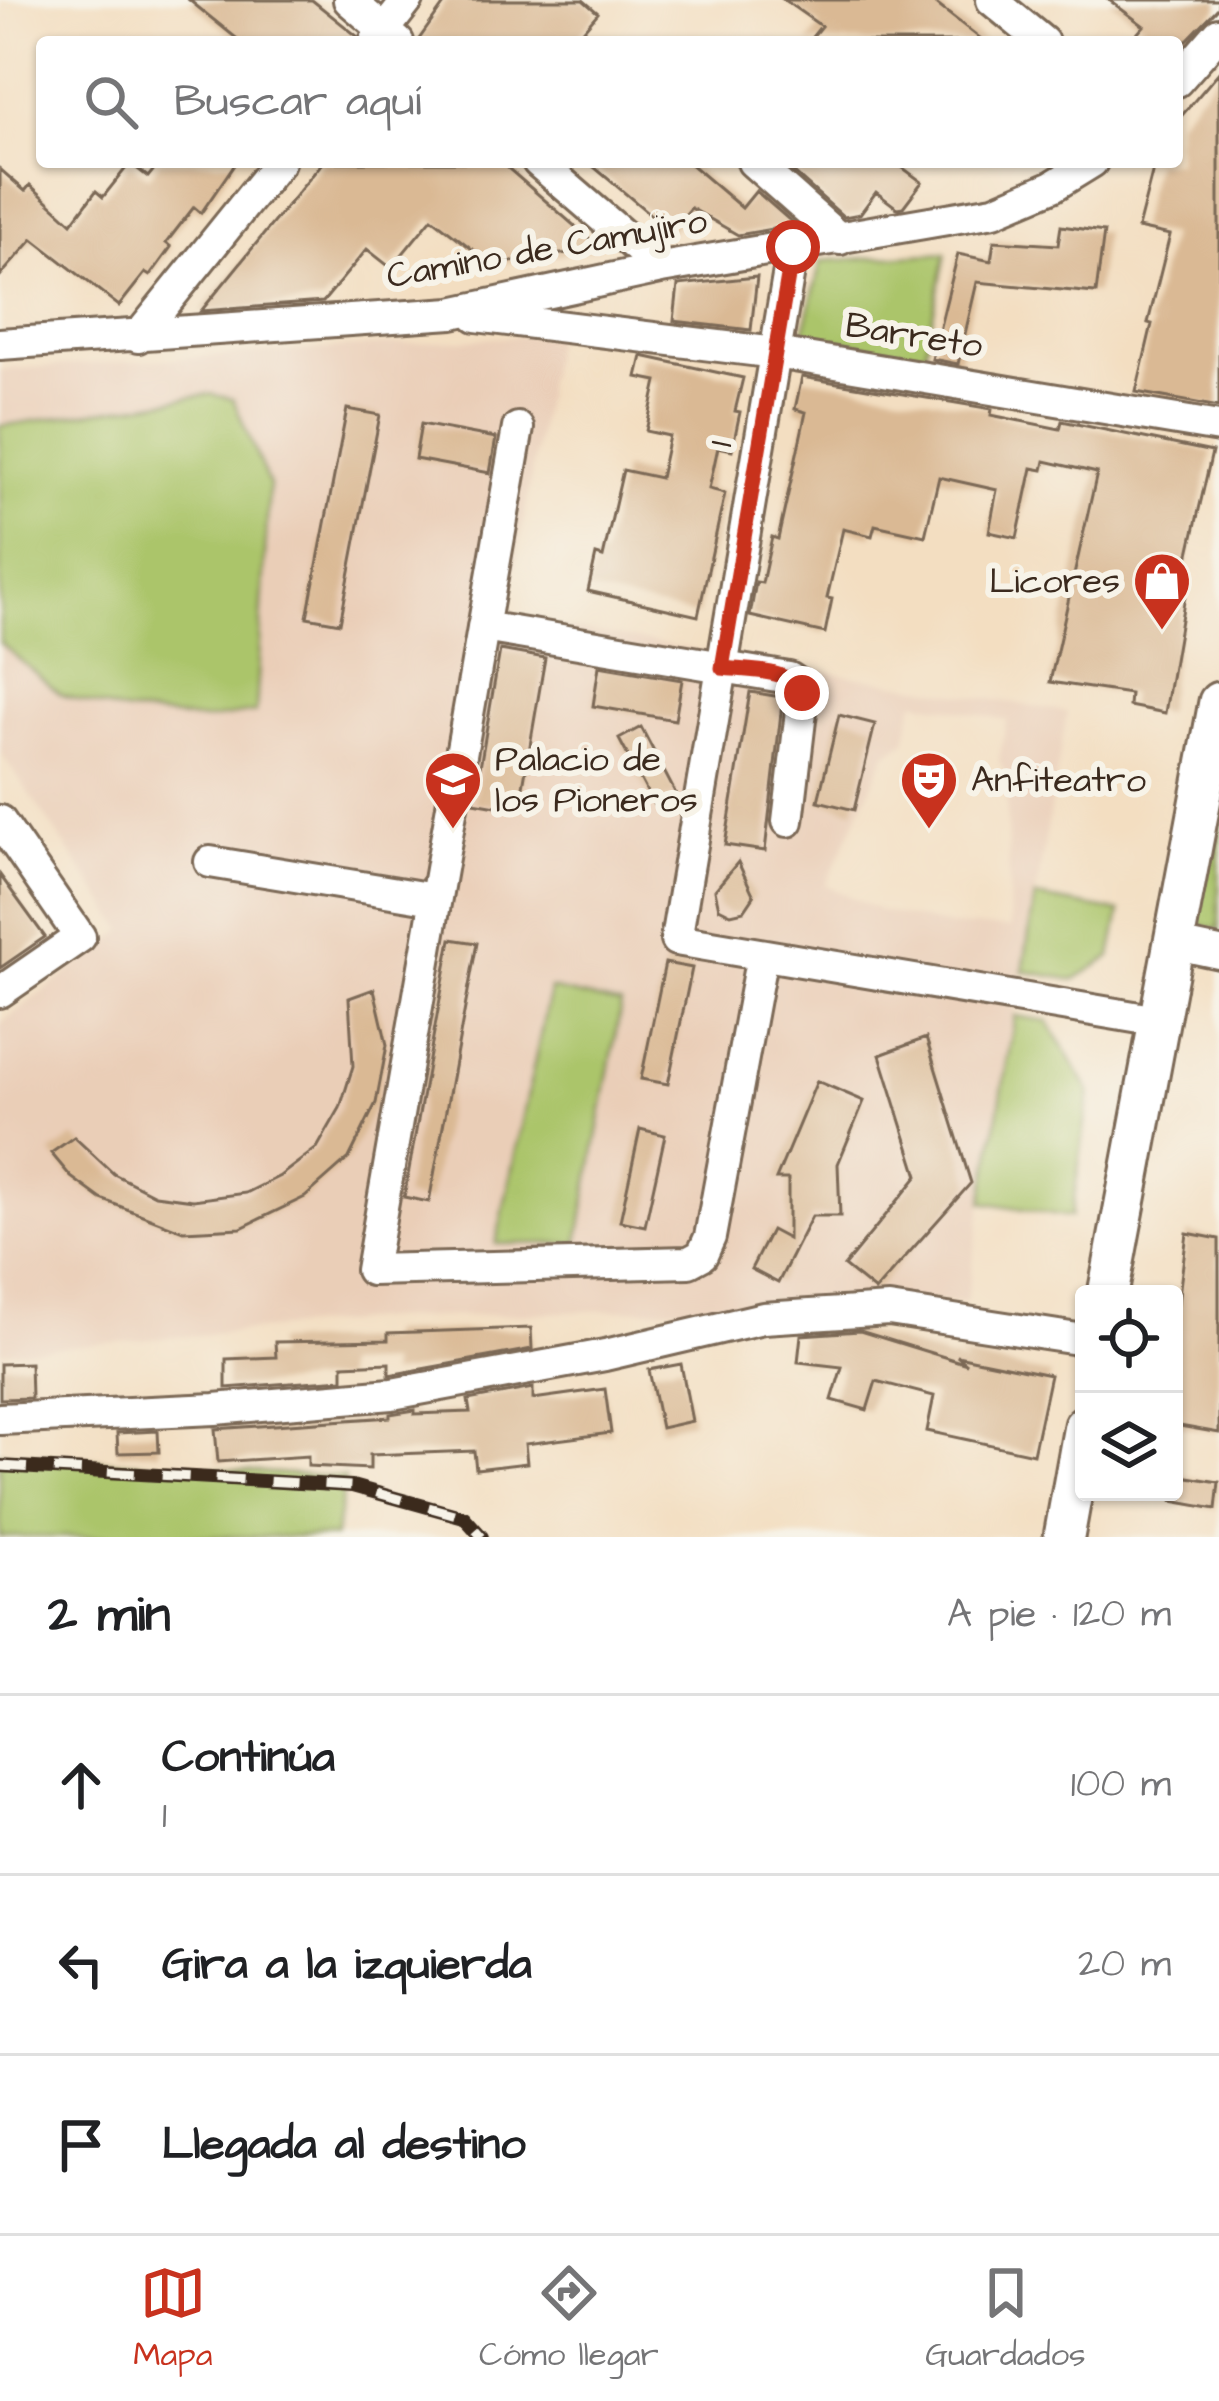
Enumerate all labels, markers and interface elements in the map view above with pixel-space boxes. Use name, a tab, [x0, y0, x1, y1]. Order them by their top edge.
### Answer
search box	[36, 36, 1183, 168]
icon: search	[78, 69, 144, 135]
text: Buscar aquí	[174, 71, 421, 133]
street label: Camino de Camujiro	[383, 196, 711, 302]
route start	[766, 220, 820, 274]
street label: Barreto	[842, 300, 986, 372]
street label: 1	[695, 437, 747, 451]
shop icon: Licores	[1131, 550, 1193, 632]
place label: Licores	[989, 556, 1120, 607]
route end	[775, 666, 829, 720]
place label: Palacio de los Pioneros	[495, 734, 698, 826]
school or university icon: Palacio de los Pioneros	[422, 749, 484, 831]
theatre icon: Anfiteatro	[898, 749, 960, 831]
place label: Anfiteatro	[971, 755, 1146, 806]
map controls	[1075, 1285, 1183, 1501]
button: locate	[1075, 1285, 1183, 1393]
button: layers	[1075, 1393, 1183, 1501]
text: 2 min	[48, 1580, 171, 1651]
text: A pie · 120 m	[947, 1588, 1171, 1642]
text: Continúa	[162, 1727, 335, 1789]
icon: ahead	[48, 1752, 114, 1818]
text: 100 m	[1071, 1758, 1171, 1812]
text: 1	[162, 1789, 167, 1843]
icon: left	[48, 1932, 114, 1998]
text: Gira a la izquierda	[162, 1934, 532, 1996]
text: 20 m	[1078, 1938, 1171, 1992]
icon: arrive	[48, 2112, 114, 2178]
text: Llegada al destino	[162, 2114, 525, 2176]
tab: Mapa	[133, 2260, 213, 2378]
tab: Cómo llegar	[479, 2260, 659, 2378]
tab: Guardados	[925, 2260, 1086, 2378]

